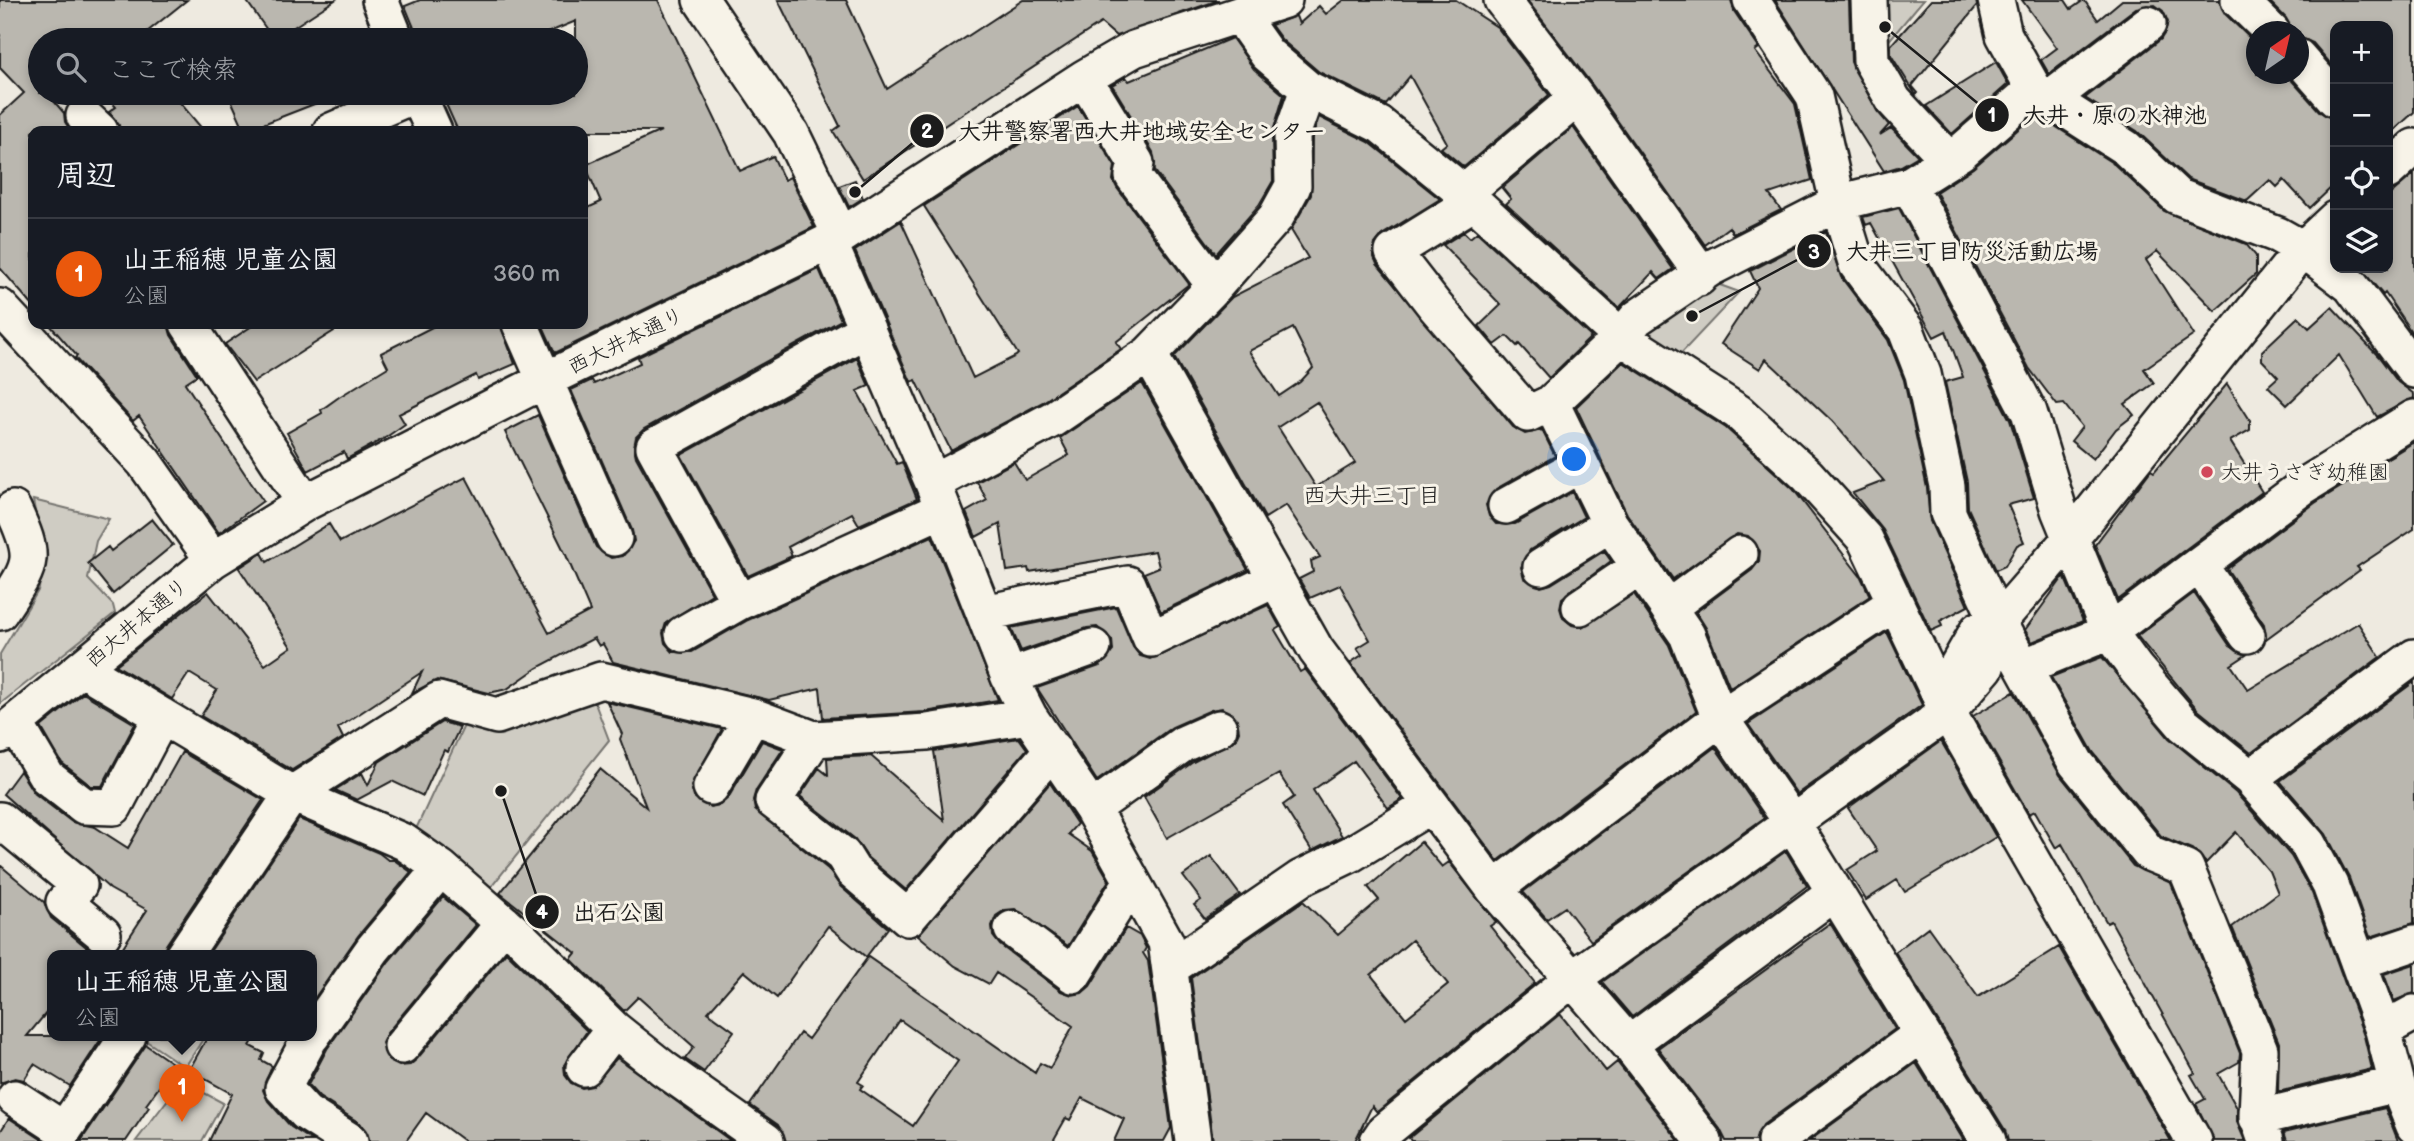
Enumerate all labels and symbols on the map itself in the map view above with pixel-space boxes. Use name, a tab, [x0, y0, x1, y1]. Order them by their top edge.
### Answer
north arrow	[2246, 21, 2309, 84]
callout: 大井・原の水神池	[1974, 93, 2221, 137]
text: 大井・原の水神池	[2023, 102, 2207, 130]
text: 1	[1988, 103, 1996, 128]
callout: 大井警察署西大井地域安全センター	[909, 109, 1340, 153]
text: 大井警察署西大井地域安全センター	[958, 118, 1326, 146]
text: 2	[921, 119, 934, 144]
callout: 大井三丁目防災活動広場	[1796, 229, 2112, 273]
text: 大井三丁目防災活動広場	[1846, 238, 2099, 266]
text: 3	[1808, 240, 1820, 265]
street label: 西大井本通り	[564, 302, 688, 380]
your location	[1557, 442, 1591, 476]
place label: 大井うさぎ幼稚園	[2221, 460, 2389, 485]
marker: 大井うさぎ幼稚園	[2199, 464, 2215, 480]
district label: 西大井三丁目	[1303, 482, 1441, 510]
street label: 西大井本通り	[81, 573, 193, 673]
callout: 出石公園	[524, 890, 679, 934]
text: 出石公園	[573, 899, 665, 927]
text: 4	[536, 900, 549, 925]
pin: 1	[159, 1064, 205, 1122]

